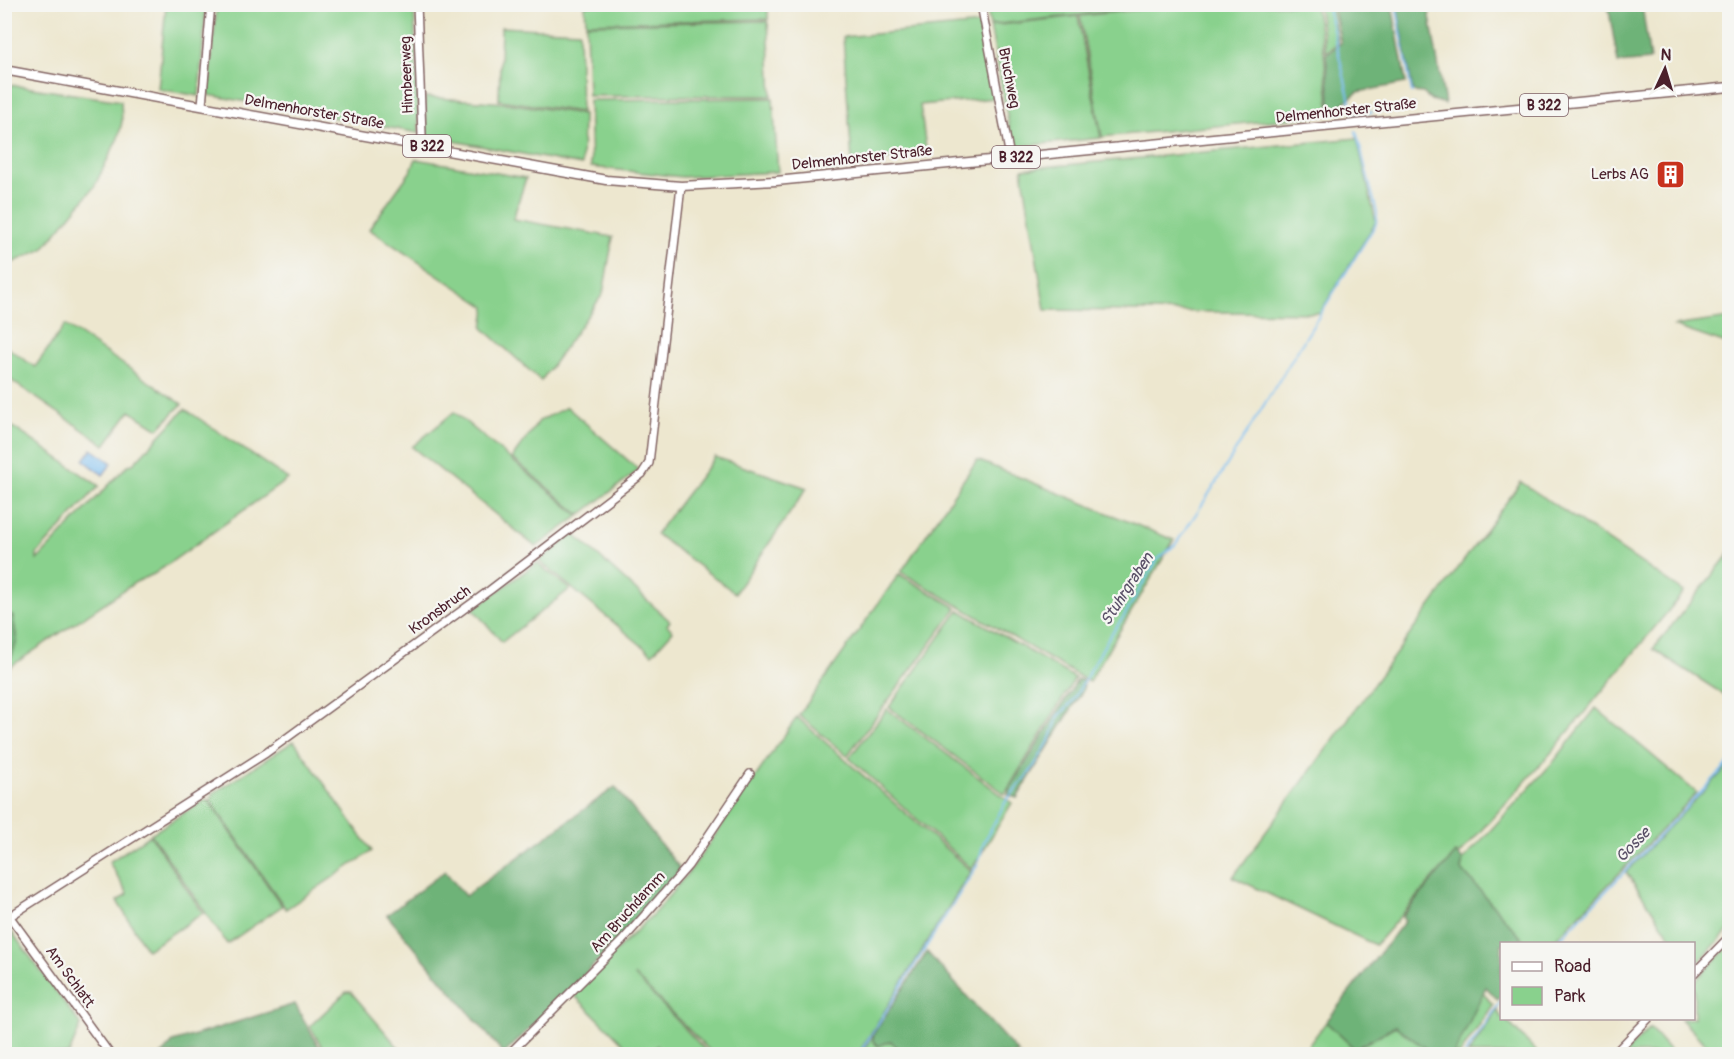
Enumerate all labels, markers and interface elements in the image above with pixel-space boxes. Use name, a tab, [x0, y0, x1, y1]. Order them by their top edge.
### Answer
street label: Himbeerweg	[396, 36, 418, 114]
north arrow	[1635, 39, 1695, 99]
text: N	[1660, 45, 1672, 65]
street label: Bruchweg	[994, 46, 1024, 110]
street label: Delmenhorster Straße	[243, 90, 386, 134]
street label: Delmenhorster Straße	[1275, 94, 1418, 128]
road number: B 322	[1520, 94, 1568, 116]
road number: B 322	[403, 135, 451, 157]
street label: Delmenhorster Straße	[791, 141, 934, 175]
road number: B 322	[992, 146, 1040, 168]
building icon: Lerbs AG	[1654, 158, 1686, 190]
place label: Lerbs AG	[1591, 165, 1649, 184]
water label: Stuhrgraben	[1096, 548, 1158, 629]
street label: Kronsbruch	[405, 581, 475, 639]
water label: Gosse	[1611, 822, 1656, 867]
street label: Am Bruchdamm	[586, 867, 670, 957]
street label: Am Schlatt	[41, 942, 99, 1012]
legend	[1500, 942, 1695, 1020]
text: Road	[1554, 955, 1591, 978]
text: Park	[1554, 985, 1586, 1008]

